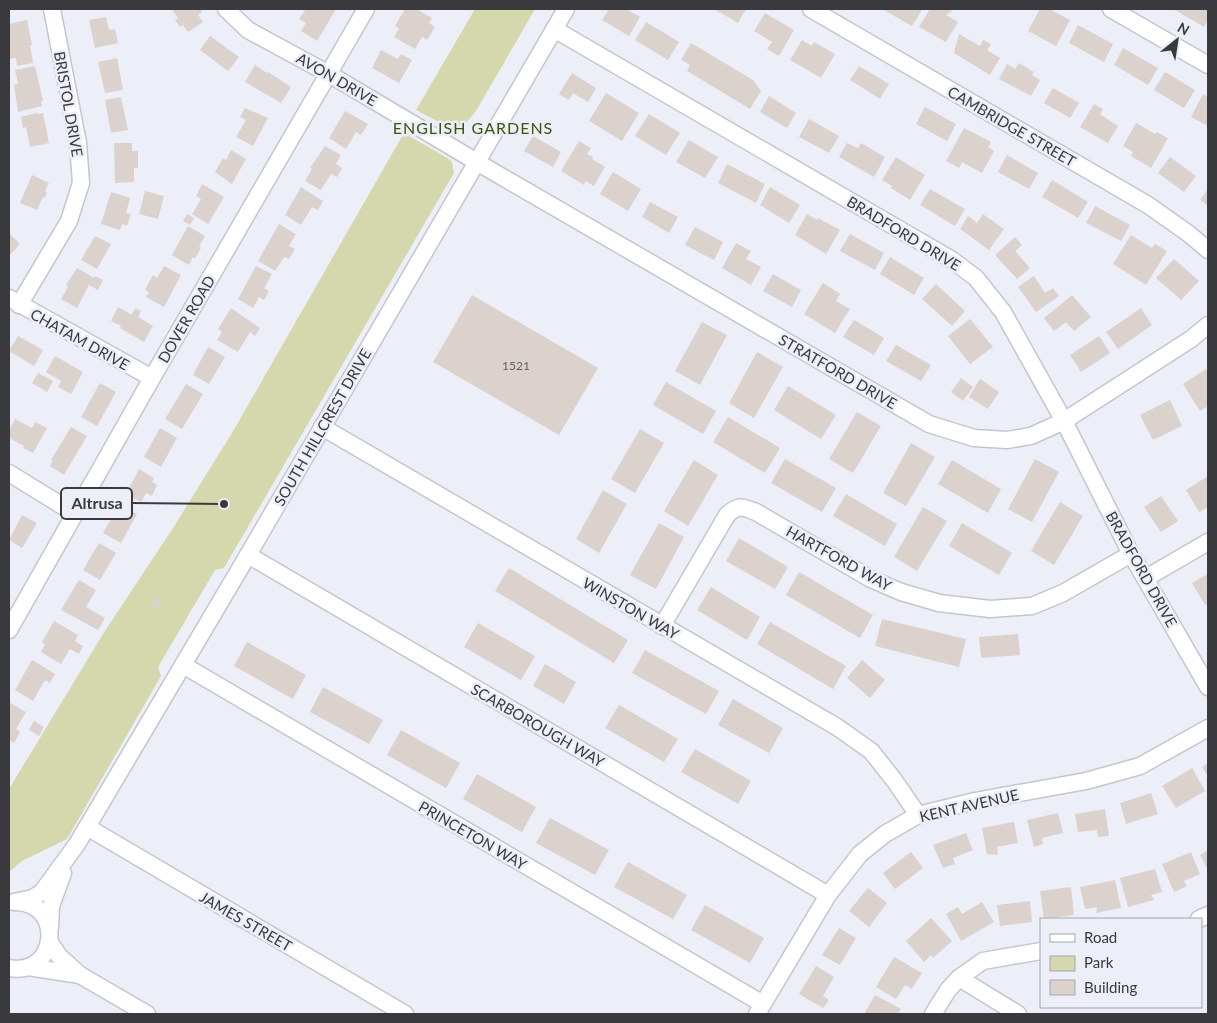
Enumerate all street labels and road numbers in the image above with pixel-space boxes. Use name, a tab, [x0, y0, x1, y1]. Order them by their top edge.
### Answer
street label: AVON DRIVE	[293, 49, 381, 109]
street label: BRISTOL DRIVE	[51, 50, 87, 158]
street label: CAMBRIDGE STREET	[945, 82, 1079, 170]
street label: BRADFORD DRIVE	[844, 192, 964, 274]
street label: DOVER ROAD	[154, 272, 218, 366]
street label: CHATAM DRIVE	[27, 304, 133, 374]
street label: STRATFORD DRIVE	[776, 330, 900, 412]
street label: SOUTH HILLCREST DRIVE	[270, 345, 374, 509]
street label: BRADFORD DRIVE	[1103, 508, 1181, 630]
street label: HARTFORD WAY	[783, 522, 895, 595]
street label: WINSTON WAY	[580, 573, 683, 643]
street label: SCARBOROUGH WAY	[468, 679, 608, 771]
street label: KENT AVENUE	[918, 785, 1020, 825]
street label: PRINCETON WAY	[416, 797, 531, 874]
street label: JAMES STREET	[197, 887, 295, 955]

